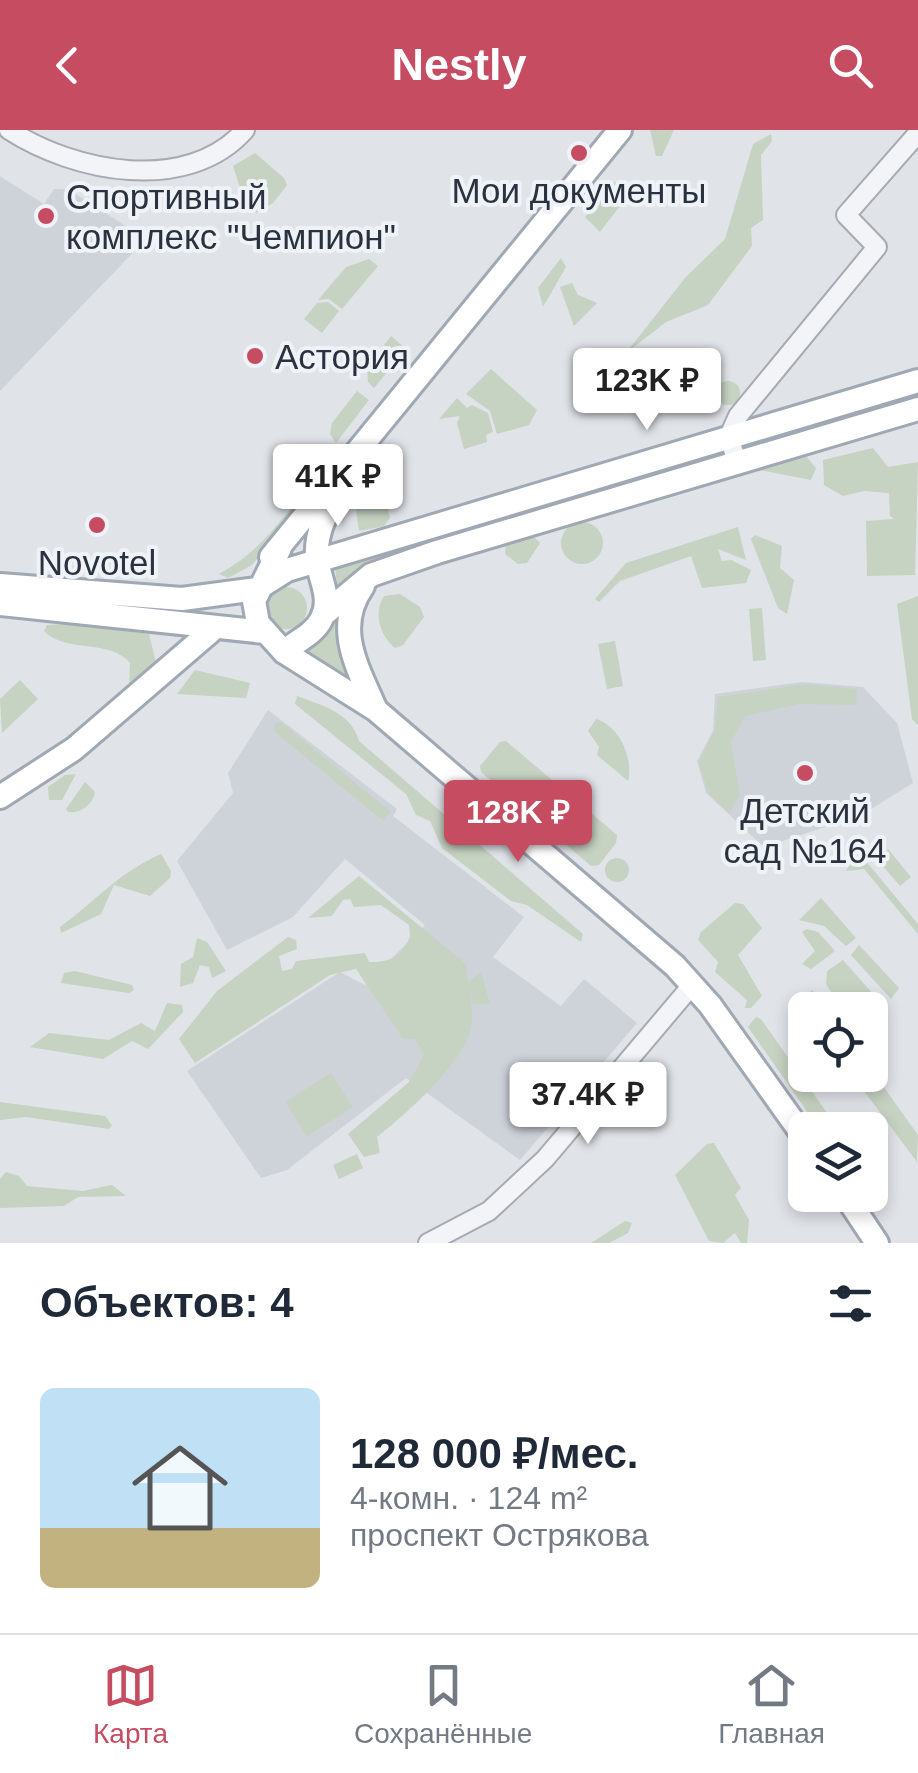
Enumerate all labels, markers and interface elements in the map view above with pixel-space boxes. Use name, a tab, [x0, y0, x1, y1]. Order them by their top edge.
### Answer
icon: back	[40, 38, 95, 93]
icon: search	[823, 38, 878, 93]
text: Nestly	[391, 39, 527, 90]
marker: Мои документы	[568, 142, 590, 164]
place label: Мои документы	[451, 171, 707, 210]
place label: Спортивный комплекс "Чемпион"	[66, 177, 396, 256]
marker: Спортивный комплекс "Чемпион"	[35, 205, 57, 227]
place label: Астория	[275, 337, 409, 376]
marker: Астория	[244, 345, 266, 367]
pin: 123K ₽	[566, 348, 728, 433]
text: 123K ₽	[595, 362, 699, 398]
pin: 41K ₽	[268, 444, 408, 529]
text: 41K ₽	[295, 458, 381, 494]
marker: Novotel	[86, 514, 108, 536]
place label: Novotel	[38, 543, 156, 582]
marker: Детский сад №164	[794, 762, 816, 784]
pin: 128K ₽	[437, 780, 599, 865]
place label: Детский сад №164	[723, 791, 887, 870]
text: 128K ₽	[466, 794, 570, 830]
map controls	[788, 992, 888, 1212]
button: locate	[788, 992, 888, 1092]
pin: 37.4K ₽	[496, 1062, 680, 1147]
text: 37.4K ₽	[532, 1076, 644, 1112]
button: layers	[788, 1112, 888, 1212]
icon: filters	[823, 1276, 878, 1331]
text: Объектов: 4	[40, 1279, 294, 1326]
icon: home	[120, 1428, 240, 1548]
text: 128 000 ₽/мес.	[350, 1430, 639, 1477]
text: 4-комн. · 124 m²	[350, 1480, 587, 1516]
text: проспект Острякова	[350, 1517, 649, 1553]
tab: Карта	[93, 1658, 168, 1750]
tab: Сохранённые	[354, 1658, 532, 1750]
tab: Главная	[718, 1658, 825, 1750]

